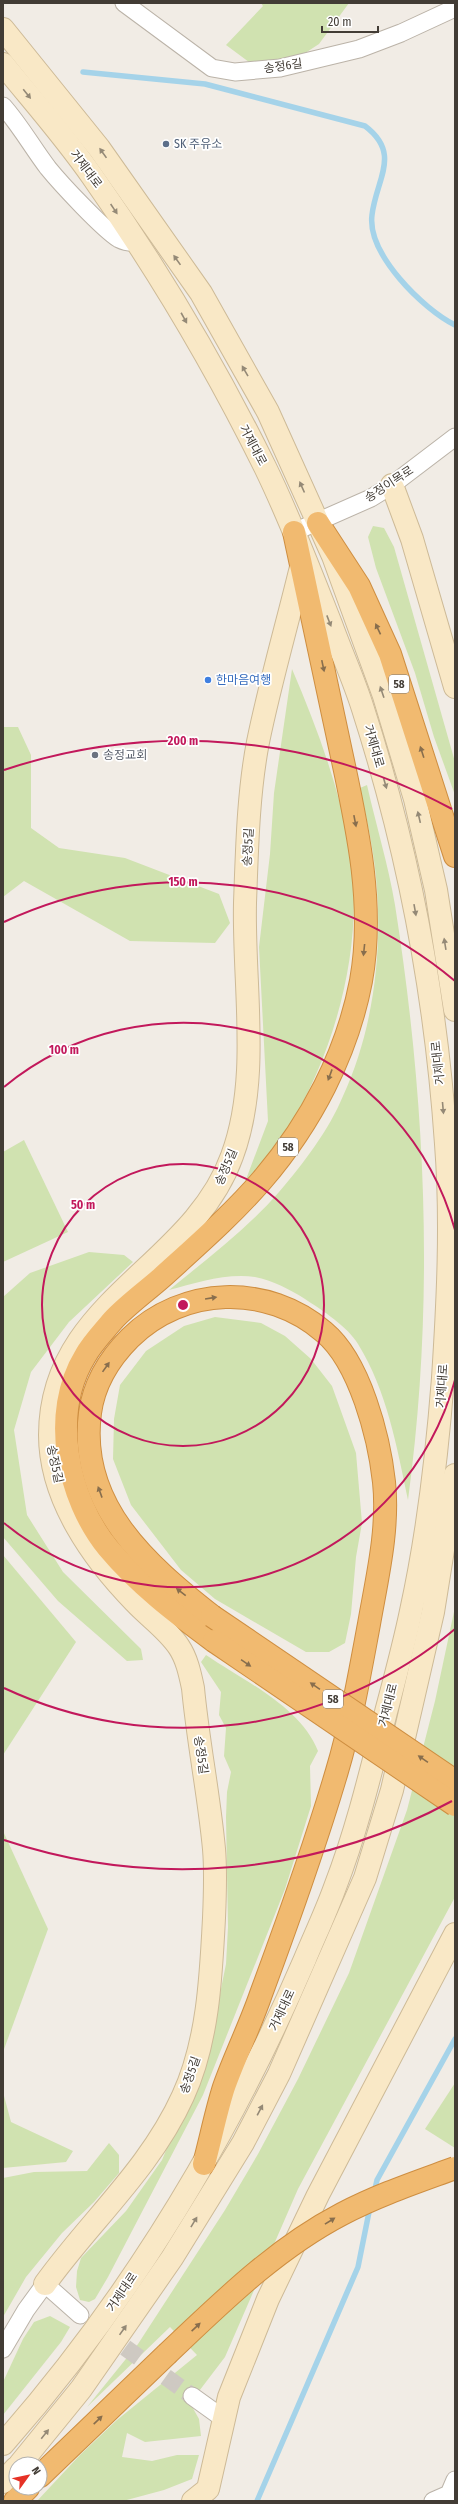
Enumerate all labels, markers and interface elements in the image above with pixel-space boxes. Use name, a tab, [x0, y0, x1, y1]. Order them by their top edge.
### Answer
scale bar	[322, 8, 378, 34]
text: 20 m	[328, 15, 352, 29]
street label: 송정6길	[263, 56, 303, 76]
one-way arrow	[23, 89, 32, 99]
place label: SK 주유소	[174, 137, 222, 151]
marker: SK 주유소	[161, 139, 171, 149]
street label: 거제대로	[67, 147, 105, 191]
one-way arrow	[99, 148, 107, 158]
one-way arrow	[110, 204, 118, 214]
one-way arrow	[173, 255, 181, 265]
one-way arrow	[180, 313, 187, 324]
one-way arrow	[242, 365, 249, 377]
street label: 거제대로	[236, 422, 270, 468]
street label: 송정이목로	[362, 463, 416, 505]
one-way arrow	[299, 482, 305, 493]
one-way arrow	[327, 615, 333, 627]
one-way arrow	[375, 624, 381, 635]
one-way arrow	[320, 660, 326, 673]
place label: 한마음여행	[216, 673, 271, 687]
marker: 한마음여행	[203, 675, 213, 685]
road number: 58	[389, 675, 409, 693]
one-way arrow	[379, 685, 385, 697]
street label: 거제대로	[361, 723, 387, 769]
text: 200 m	[167, 734, 198, 748]
one-way arrow	[419, 745, 425, 757]
place label: 송정교회	[103, 748, 147, 762]
marker: 송정교회	[90, 750, 100, 760]
one-way arrow	[382, 778, 388, 790]
one-way arrow	[415, 810, 421, 823]
one-way arrow	[352, 815, 358, 827]
street label: 송정5길	[240, 827, 256, 867]
text: 150 m	[168, 875, 198, 889]
one-way arrow	[412, 904, 418, 916]
one-way arrow	[442, 938, 448, 950]
one-way arrow	[361, 944, 367, 956]
street label: 거제대로	[429, 1040, 447, 1086]
text: 100 m	[49, 1043, 79, 1057]
one-way arrow	[327, 1070, 333, 1082]
one-way arrow	[439, 1102, 446, 1114]
road number: 58	[278, 1138, 298, 1156]
street label: 송정5길	[212, 1146, 240, 1188]
text: 50 m	[71, 1198, 95, 1212]
one-way arrow	[205, 1295, 217, 1301]
centre of rings	[176, 1298, 190, 1312]
one-way arrow	[102, 1362, 110, 1372]
street label: 거제대로	[433, 1363, 451, 1409]
street label: 송정5길	[44, 1444, 66, 1484]
one-way arrow	[97, 1486, 103, 1498]
one-way arrow	[176, 1588, 187, 1596]
one-way arrow	[241, 1659, 252, 1667]
one-way arrow	[310, 1682, 320, 1690]
street label: 거제대로	[376, 1682, 400, 1728]
road number: 58	[323, 1690, 343, 1708]
street label: 송정5길	[191, 1735, 211, 1775]
one-way arrow	[418, 1755, 428, 1763]
street label: 거제대로	[266, 1987, 298, 2033]
street label: 송정5길	[177, 2054, 203, 2096]
one-way arrow	[257, 2104, 264, 2116]
one-way arrow	[191, 2216, 198, 2228]
one-way arrow	[325, 2218, 336, 2225]
street label: 거제대로	[104, 2270, 140, 2314]
one-way arrow	[191, 2322, 201, 2332]
one-way arrow	[119, 2325, 127, 2336]
one-way arrow	[93, 2415, 103, 2425]
one-way arrow	[40, 2429, 49, 2439]
north arrow	[8, 2456, 48, 2496]
text: N	[29, 2465, 43, 2477]

